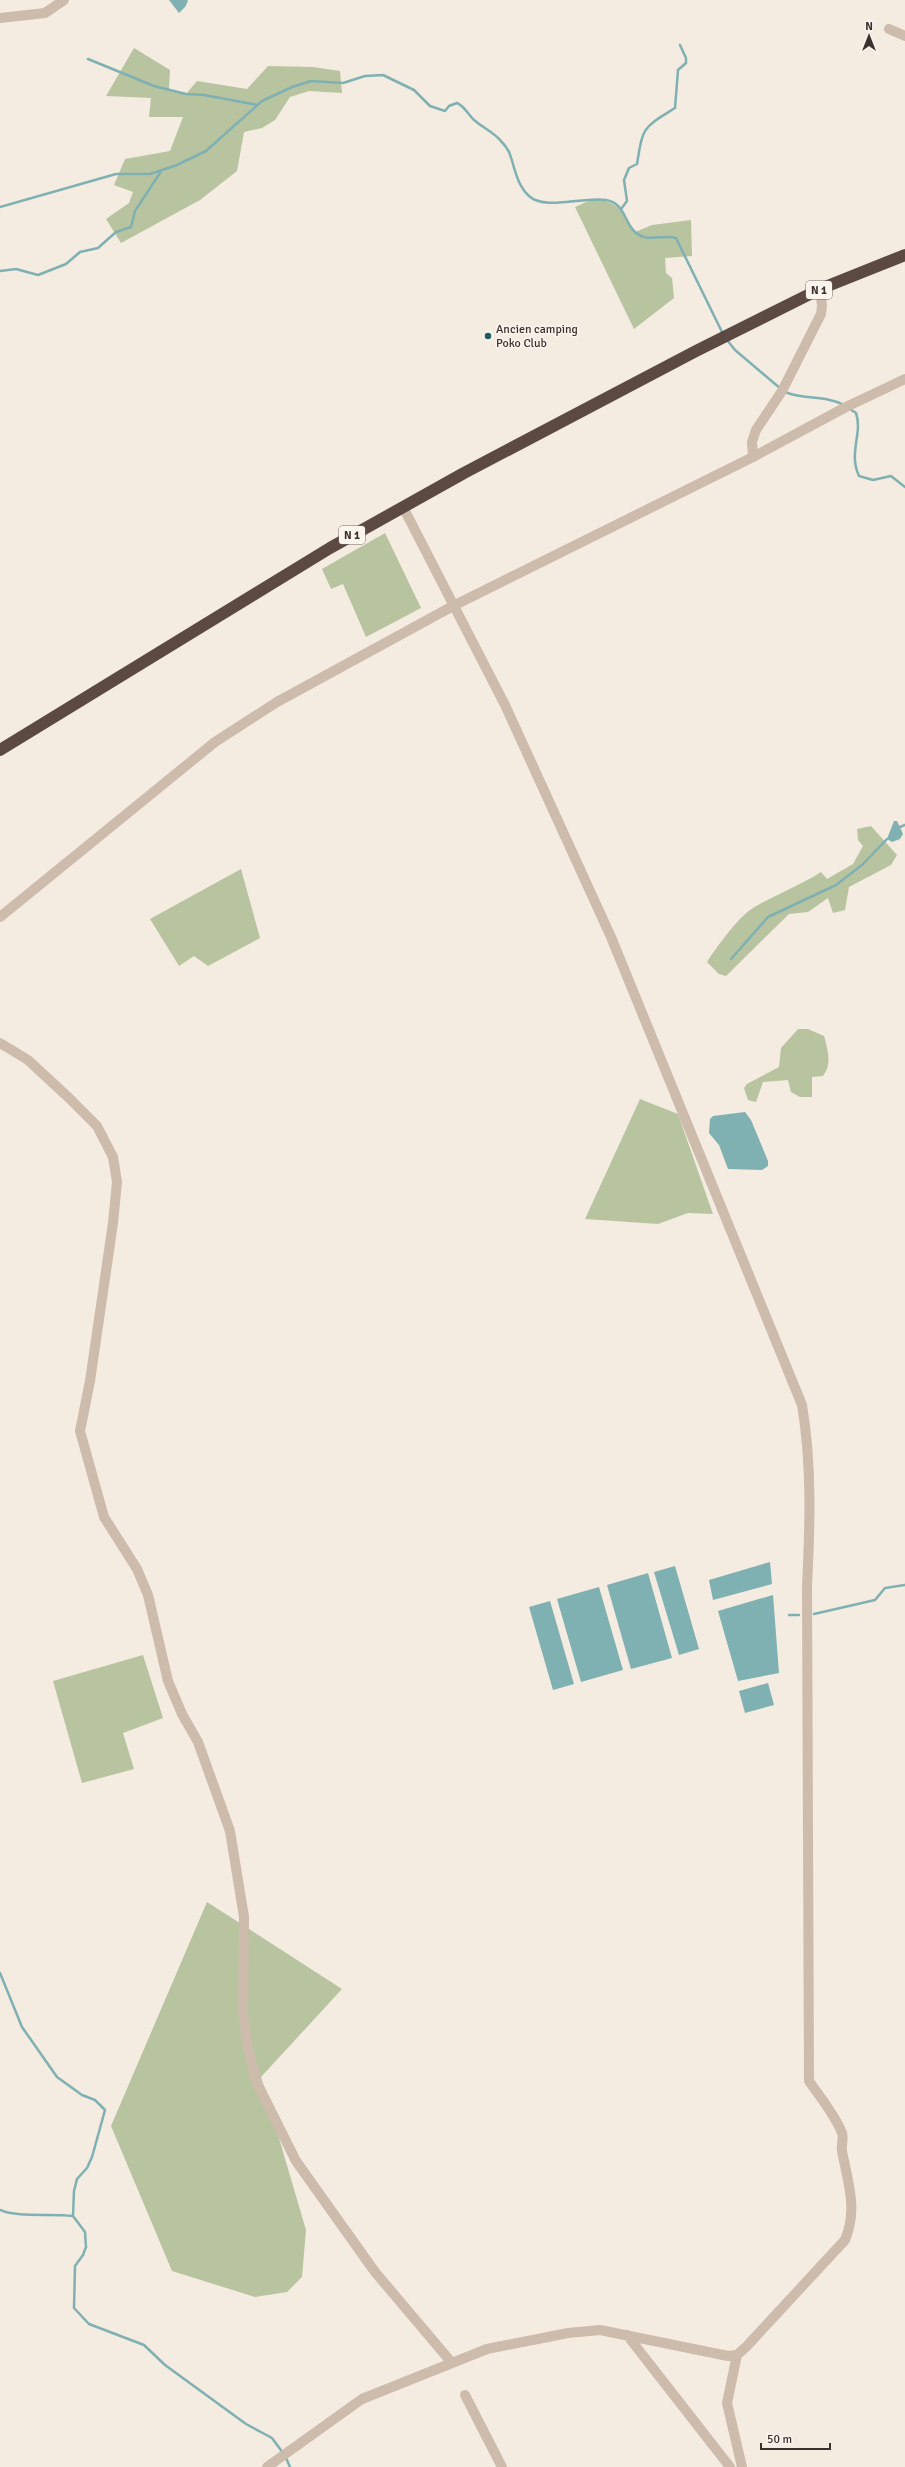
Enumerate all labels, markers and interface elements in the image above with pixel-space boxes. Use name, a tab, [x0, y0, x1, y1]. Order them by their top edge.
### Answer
north arrow	[849, 16, 889, 56]
text: N	[865, 20, 873, 33]
road number: N 1	[806, 281, 832, 299]
place label: Ancien camping Poko Club	[496, 322, 578, 351]
marker: Ancien camping Poko Club	[483, 331, 493, 341]
road number: N 1	[339, 526, 365, 544]
scale bar	[761, 2425, 830, 2451]
text: 50 m	[767, 2432, 792, 2447]

